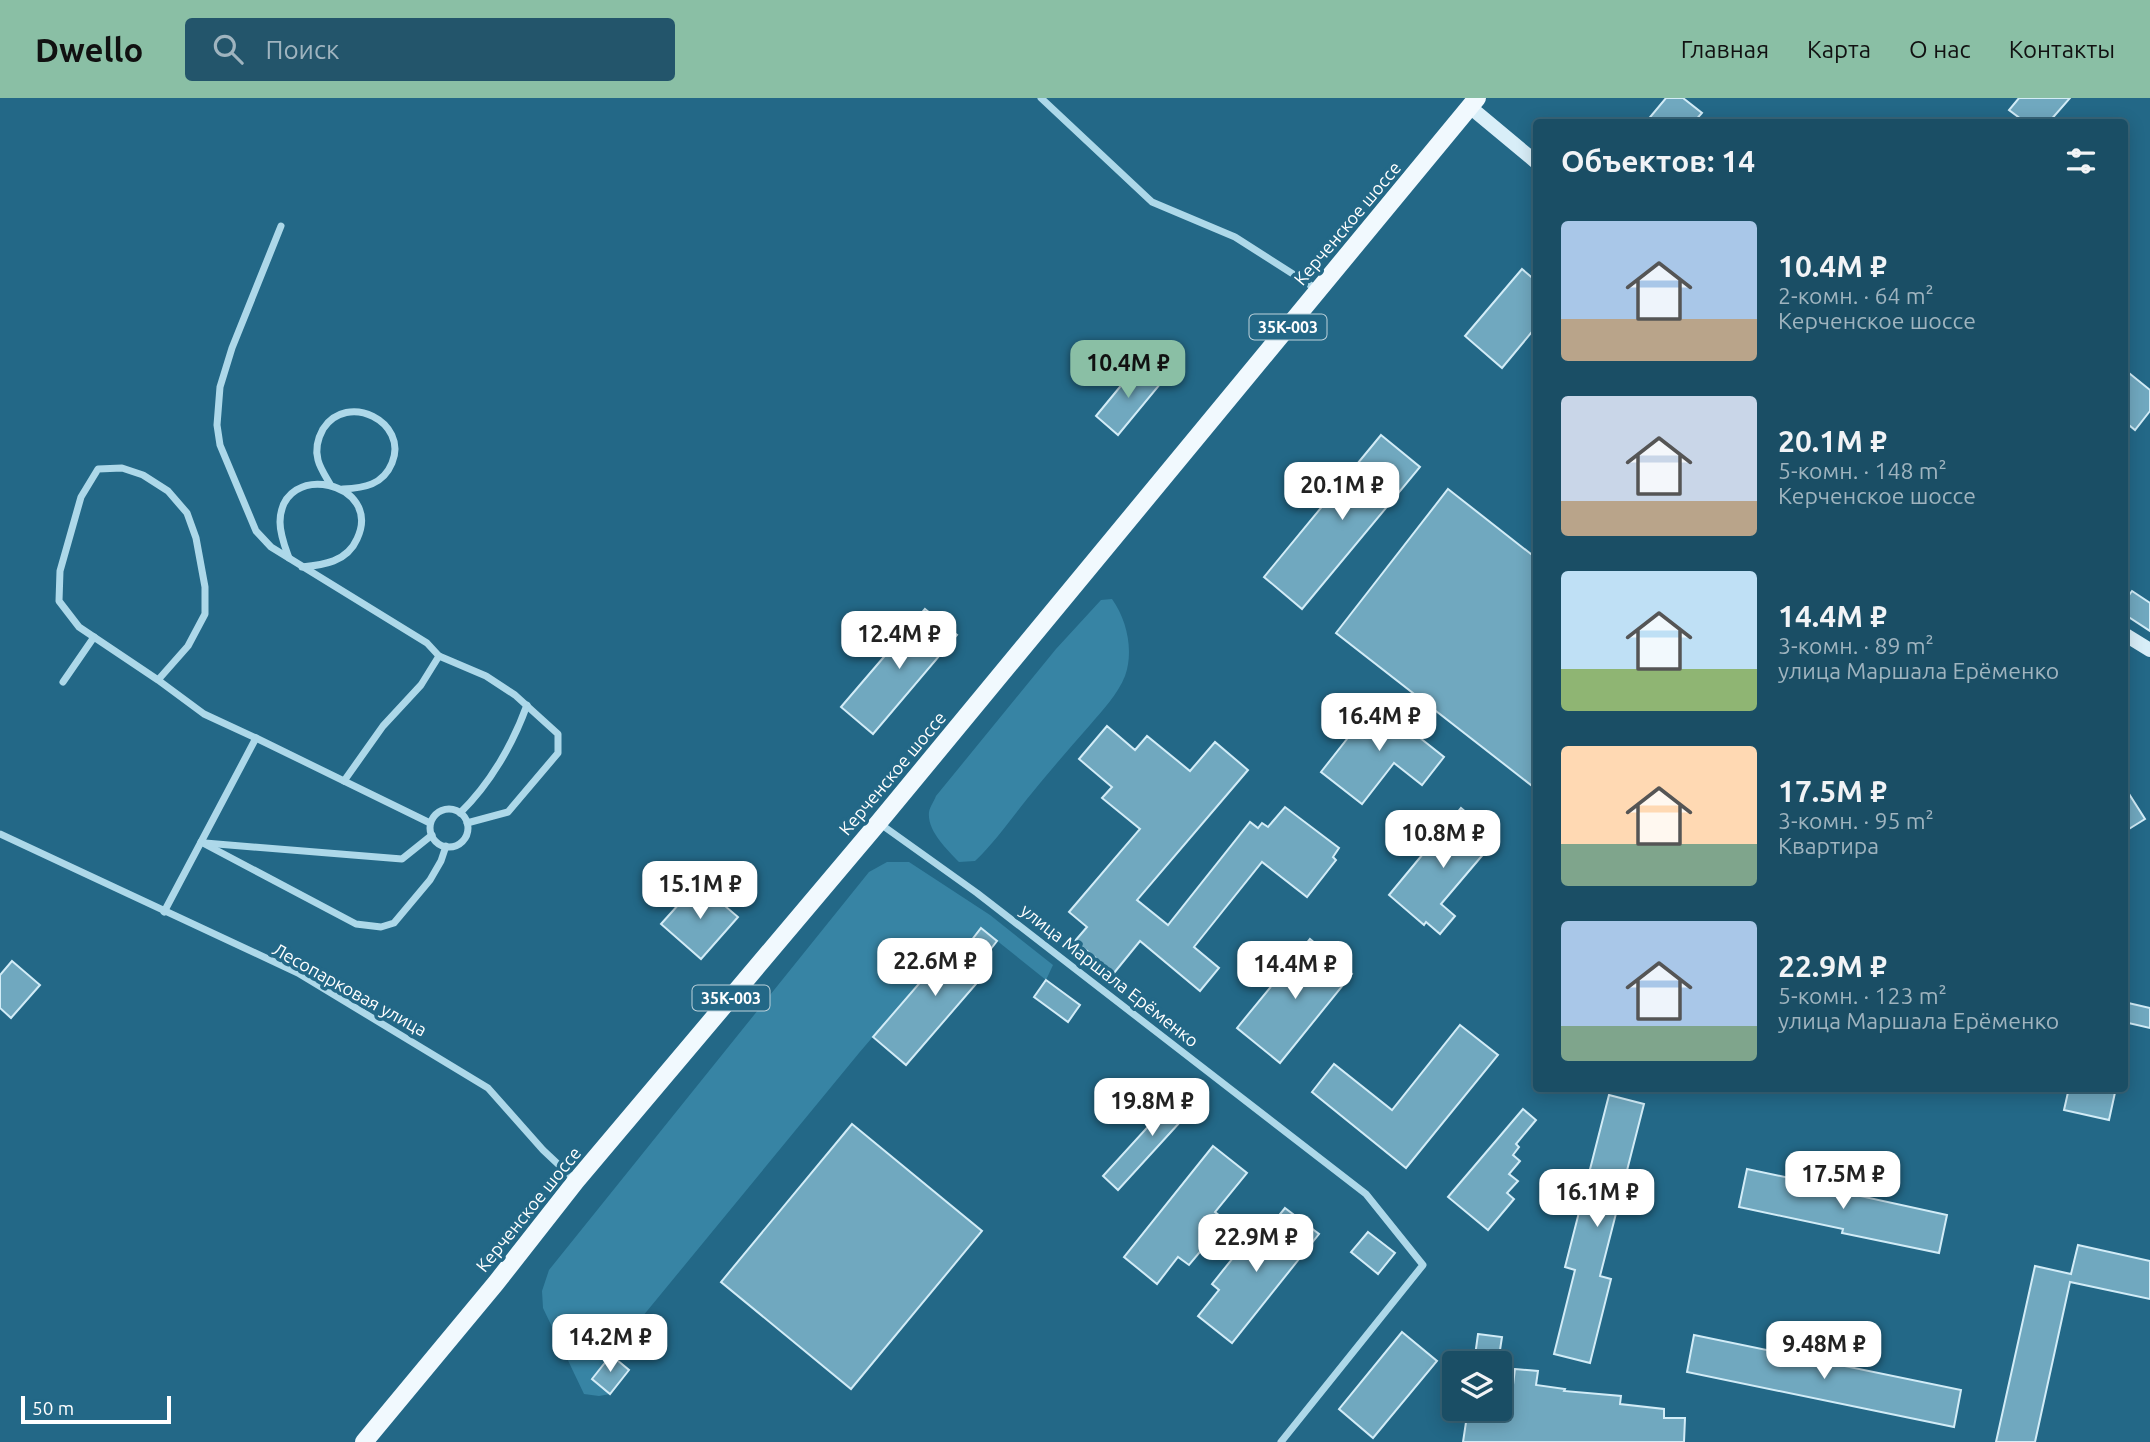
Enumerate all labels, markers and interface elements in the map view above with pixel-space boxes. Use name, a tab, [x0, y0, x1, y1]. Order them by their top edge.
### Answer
search box	[185, 18, 675, 81]
icon: search	[209, 30, 247, 68]
text: Dwello	[35, 31, 143, 68]
text: Поиск	[265, 35, 339, 64]
text: Главная	[1681, 36, 1769, 63]
text: Карта	[1807, 36, 1871, 63]
text: О нас	[1909, 36, 1971, 63]
text: Контакты	[2009, 36, 2115, 63]
icon: filters	[2062, 142, 2100, 180]
text: Объектов: 14	[1561, 144, 1755, 178]
street label: Керченское шоссе	[1290, 157, 1404, 289]
icon: home	[1617, 249, 1701, 333]
text: 10.4M ₽	[1778, 249, 1887, 283]
text: 2-комн. · 64 m²	[1778, 283, 1934, 308]
text: Керченское шоссе	[1778, 308, 1976, 333]
road number: 35К-003	[1250, 314, 1326, 340]
pin: 10.4M ₽	[1063, 341, 1193, 400]
text: 10.4M ₽	[1086, 350, 1170, 375]
icon: home	[1617, 424, 1701, 508]
text: 20.1M ₽	[1778, 424, 1887, 458]
text: 5-комн. · 148 m²	[1778, 458, 1947, 483]
pin: 20.1M ₽	[1277, 462, 1407, 522]
text: 20.1M ₽	[1300, 472, 1384, 497]
text: Керченское шоссе	[1778, 483, 1976, 508]
icon: home	[1617, 599, 1701, 683]
text: 14.4M ₽	[1778, 599, 1887, 633]
pin: 12.4M ₽	[834, 612, 964, 671]
text: 12.4M ₽	[857, 621, 941, 646]
text: 3-комн. · 89 m²	[1778, 633, 1934, 658]
text: улица Маршала Ерёменко	[1778, 658, 2059, 683]
pin: 16.4M ₽	[1314, 694, 1444, 753]
text: 16.4M ₽	[1337, 703, 1421, 728]
street label: Керченское шоссе	[835, 707, 949, 839]
icon: home	[1617, 774, 1701, 858]
text: 17.5M ₽	[1778, 774, 1887, 808]
text: 3-комн. · 95 m²	[1778, 808, 1934, 833]
pin: 10.8M ₽	[1378, 810, 1508, 870]
text: 10.8M ₽	[1401, 820, 1485, 845]
text: Квартира	[1778, 833, 1879, 858]
pin: 15.1M ₽	[635, 862, 765, 921]
text: 15.1M ₽	[658, 871, 742, 896]
street label: улица Маршала Ерёменко	[1017, 899, 1203, 1051]
street label: Лесопарковая улица	[269, 938, 431, 1040]
pin: 22.6M ₽	[870, 939, 1000, 998]
pin: 14.4M ₽	[1230, 942, 1360, 1001]
text: 22.6M ₽	[893, 948, 977, 973]
icon: home	[1617, 949, 1701, 1033]
text: 22.9M ₽	[1778, 949, 1887, 983]
text: 14.4M ₽	[1253, 951, 1337, 976]
text: 5-комн. · 123 m²	[1778, 983, 1947, 1008]
road number: 35К-003	[692, 986, 770, 1010]
text: улица Маршала Ерёменко	[1778, 1008, 2059, 1033]
pin: 19.8M ₽	[1087, 1079, 1217, 1138]
text: 19.8M ₽	[1110, 1088, 1194, 1113]
street label: Керченское шоссе	[472, 1143, 584, 1275]
pin: 17.5M ₽	[1778, 1152, 1908, 1211]
text: 17.5M ₽	[1801, 1161, 1885, 1186]
pin: 16.1M ₽	[1532, 1170, 1662, 1229]
text: 16.1M ₽	[1555, 1179, 1639, 1204]
pin: 22.9M ₽	[1191, 1214, 1321, 1274]
text: 22.9M ₽	[1214, 1224, 1298, 1249]
pin: 14.2M ₽	[545, 1314, 675, 1374]
pin: 9.48M ₽	[1759, 1322, 1889, 1381]
text: 14.2M ₽	[568, 1324, 652, 1349]
text: 9.48M ₽	[1782, 1331, 1866, 1356]
map controls	[1442, 1351, 1512, 1421]
button: layers	[1442, 1351, 1512, 1421]
scale bar	[21, 1393, 172, 1425]
text: 50 m	[32, 1397, 74, 1419]

